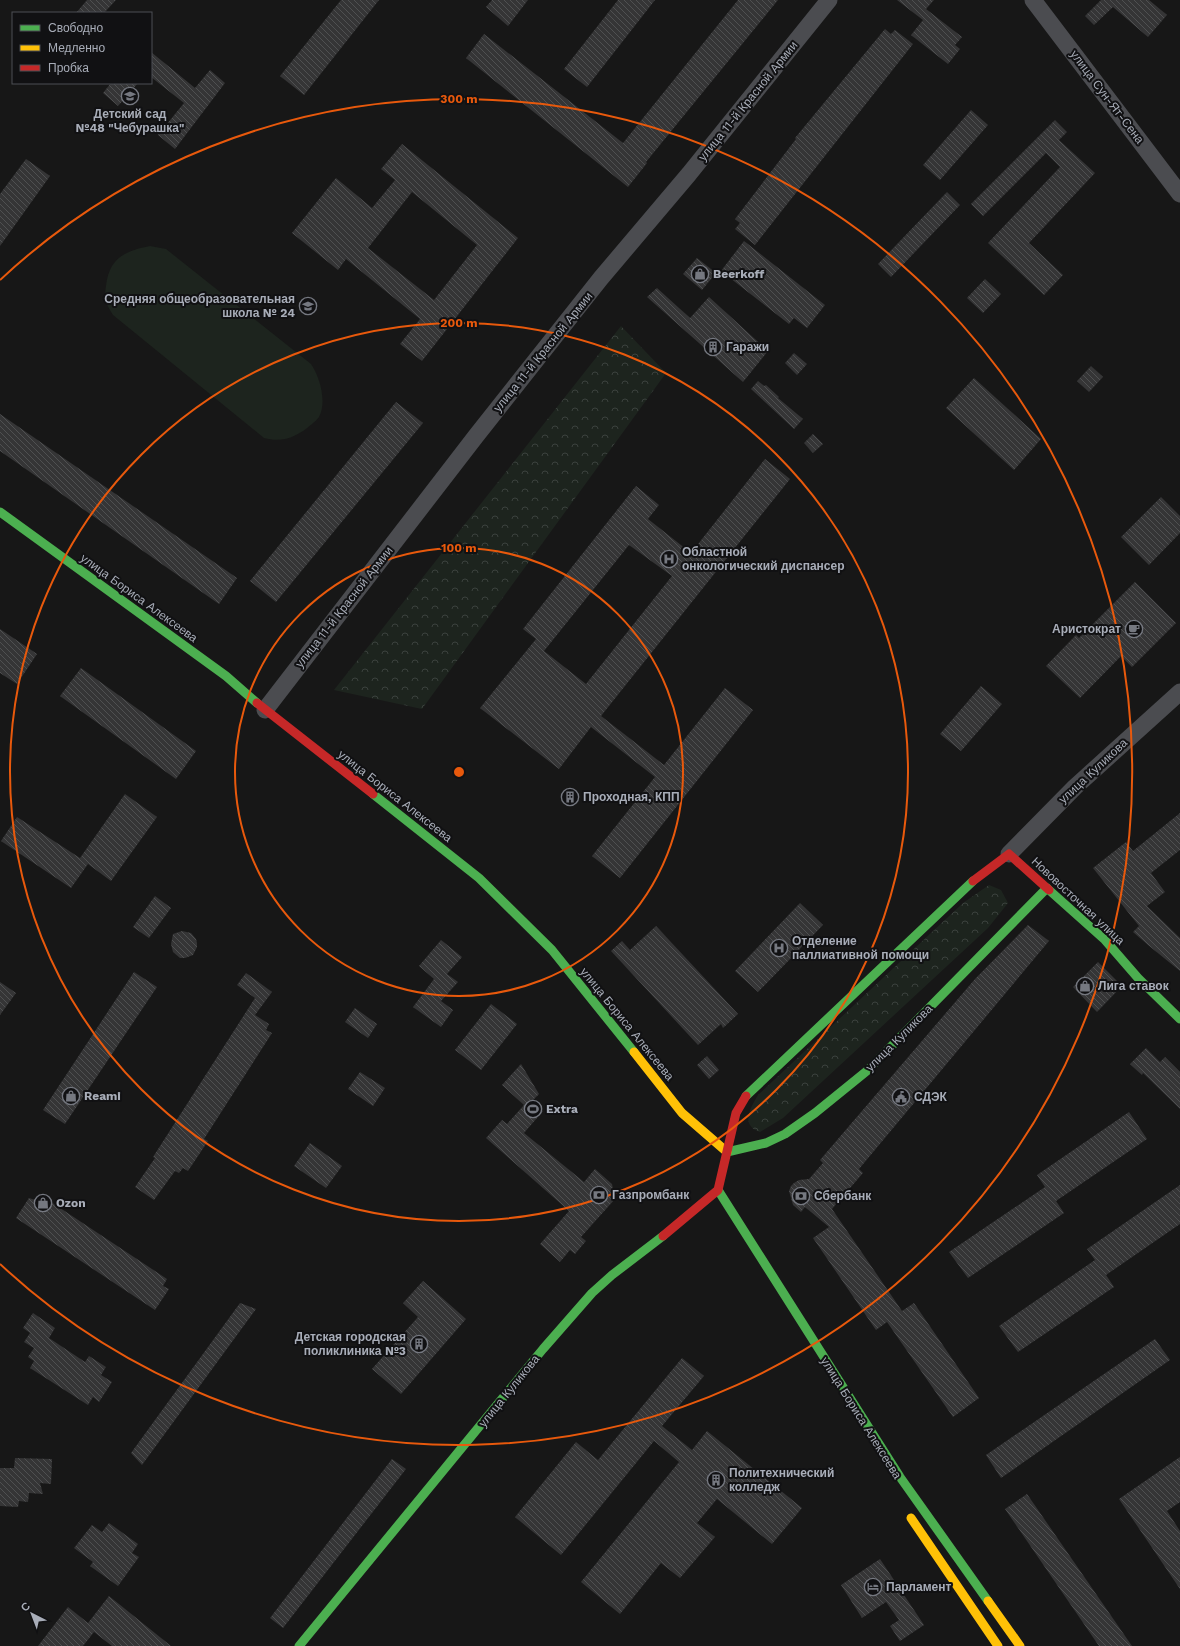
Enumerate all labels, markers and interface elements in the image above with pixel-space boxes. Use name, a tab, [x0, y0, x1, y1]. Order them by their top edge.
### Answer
legend	[12, 12, 152, 84]
text: Свободно	[48, 21, 103, 35]
street label: улица 11-й Красной Армии	[695, 38, 801, 164]
text: Медленно	[48, 41, 105, 55]
street label: улица Сун-Ят-Сена	[1067, 47, 1147, 147]
text: Пробка	[48, 61, 89, 75]
school or university icon: Детский сад №48 "Чебурашка"	[120, 86, 140, 106]
text: 300 m	[440, 92, 478, 106]
place label: Детский сад №48 "Чебурашка"	[76, 107, 184, 135]
shop icon: Beerkoff	[690, 264, 710, 284]
place label: Beerkoff	[713, 267, 765, 281]
street label: улица 11-й Красной Армии	[490, 289, 596, 415]
place label: Средняя общеобразовательная школа № 24	[104, 292, 295, 320]
school or university icon: Средняя общеобразовательная школа № 24	[298, 296, 318, 316]
text: 200 m	[440, 316, 478, 330]
building icon: Гаражи	[703, 337, 723, 357]
place label: Гаражи	[726, 340, 769, 354]
text: 100 m	[441, 541, 477, 555]
street label: улица 11-й Красной Армии	[292, 544, 396, 670]
place label: Областной онкологический диспансер	[682, 545, 845, 573]
hospital icon: Областной онкологический диспансер	[659, 549, 679, 569]
street label: улица Бориса Алексеева	[78, 551, 200, 645]
cafe icon: Аристократ	[1124, 619, 1144, 639]
place label: Аристократ	[1052, 622, 1121, 636]
street label: улица Куликова	[1056, 735, 1130, 806]
street label: улица Бориса Алексеева	[335, 747, 455, 845]
centre of rings	[452, 765, 466, 779]
building icon: Проходная, КПП	[560, 787, 580, 807]
place label: Проходная, КПП	[583, 790, 680, 804]
street label: Нововосточная улица	[1029, 854, 1128, 948]
place label: Отделение паллиативной помощи	[792, 934, 929, 962]
hospital icon: Отделение паллиативной помощи	[769, 938, 789, 958]
street label: улица Бориса Алексеева	[577, 965, 677, 1083]
shop icon: Лига ставок	[1075, 976, 1095, 996]
place label: Лига ставок	[1098, 979, 1170, 993]
street label: улица Куликова	[863, 1002, 935, 1074]
shop icon: Reami	[61, 1086, 81, 1106]
public building icon: СДЭК	[891, 1087, 911, 1107]
place label: Reami	[84, 1089, 121, 1103]
place label: СДЭК	[914, 1090, 948, 1104]
sports icon: Extra	[523, 1099, 543, 1119]
place label: Extra	[546, 1102, 578, 1116]
bank icon: Газпромбанк	[589, 1185, 609, 1205]
bank icon: Сбербанк	[791, 1186, 811, 1206]
place label: Газпромбанк	[612, 1188, 690, 1202]
place label: Сбербанк	[814, 1189, 872, 1203]
shop icon: Ozon	[33, 1193, 53, 1213]
place label: Ozon	[56, 1196, 86, 1210]
place label: Детская городская поликлиника №3	[295, 1330, 406, 1358]
building icon: Детская городская поликлиника №3	[409, 1334, 429, 1354]
street label: улица Куликова	[476, 1352, 542, 1430]
street label: улица Бориса Алексеева	[818, 1354, 904, 1482]
place label: Политехнический колледж	[729, 1466, 834, 1494]
building icon: Политехнический колледж	[706, 1470, 726, 1490]
hotel icon: Парламент	[863, 1577, 883, 1597]
place label: Парламент	[886, 1580, 951, 1594]
north arrow	[12, 1594, 52, 1634]
text: С	[18, 1599, 33, 1614]

